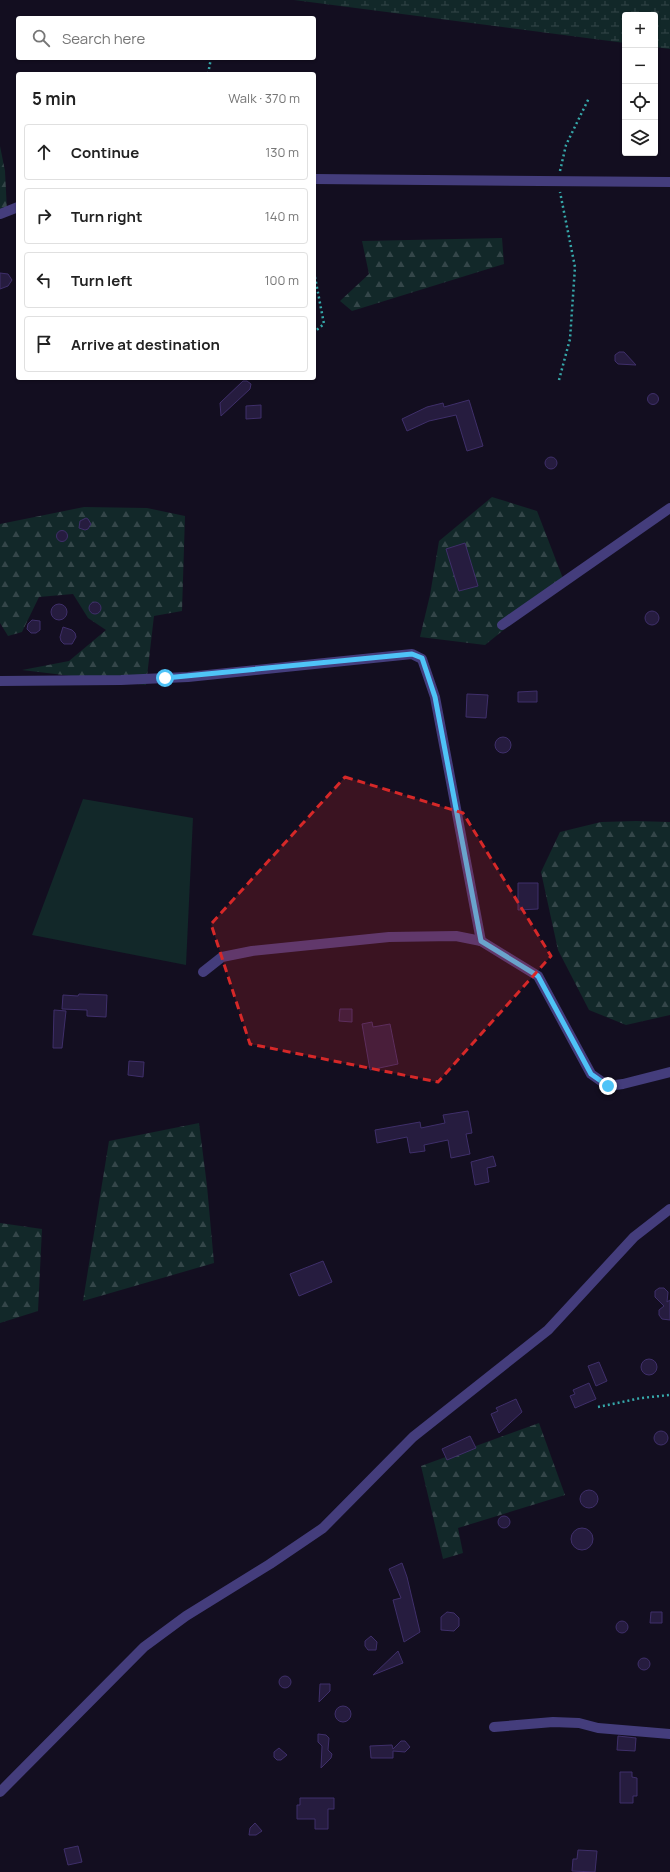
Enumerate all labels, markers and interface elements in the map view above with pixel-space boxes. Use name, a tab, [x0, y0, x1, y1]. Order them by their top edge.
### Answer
map controls	[622, 12, 658, 156]
button: +	[622, 12, 658, 48]
search box	[16, 16, 316, 60]
icon: search	[30, 27, 52, 49]
text: Search here	[62, 28, 145, 49]
button: −	[622, 48, 658, 84]
button: locate	[622, 84, 658, 120]
text: 5 min	[32, 87, 76, 110]
text: Walk · 370 m	[228, 89, 300, 107]
button: layers	[622, 120, 658, 156]
icon: ahead	[33, 141, 55, 163]
text: Continue	[71, 142, 139, 163]
text: 130 m	[265, 143, 299, 161]
icon: right	[33, 205, 55, 227]
text: Turn right	[71, 206, 142, 227]
text: 140 m	[265, 207, 299, 225]
icon: left	[33, 269, 55, 291]
text: Turn left	[71, 270, 133, 291]
text: 100 m	[264, 271, 299, 289]
icon: arrive	[33, 333, 55, 355]
text: Arrive at destination	[71, 334, 220, 355]
route start	[156, 669, 174, 687]
route end	[599, 1077, 617, 1095]

